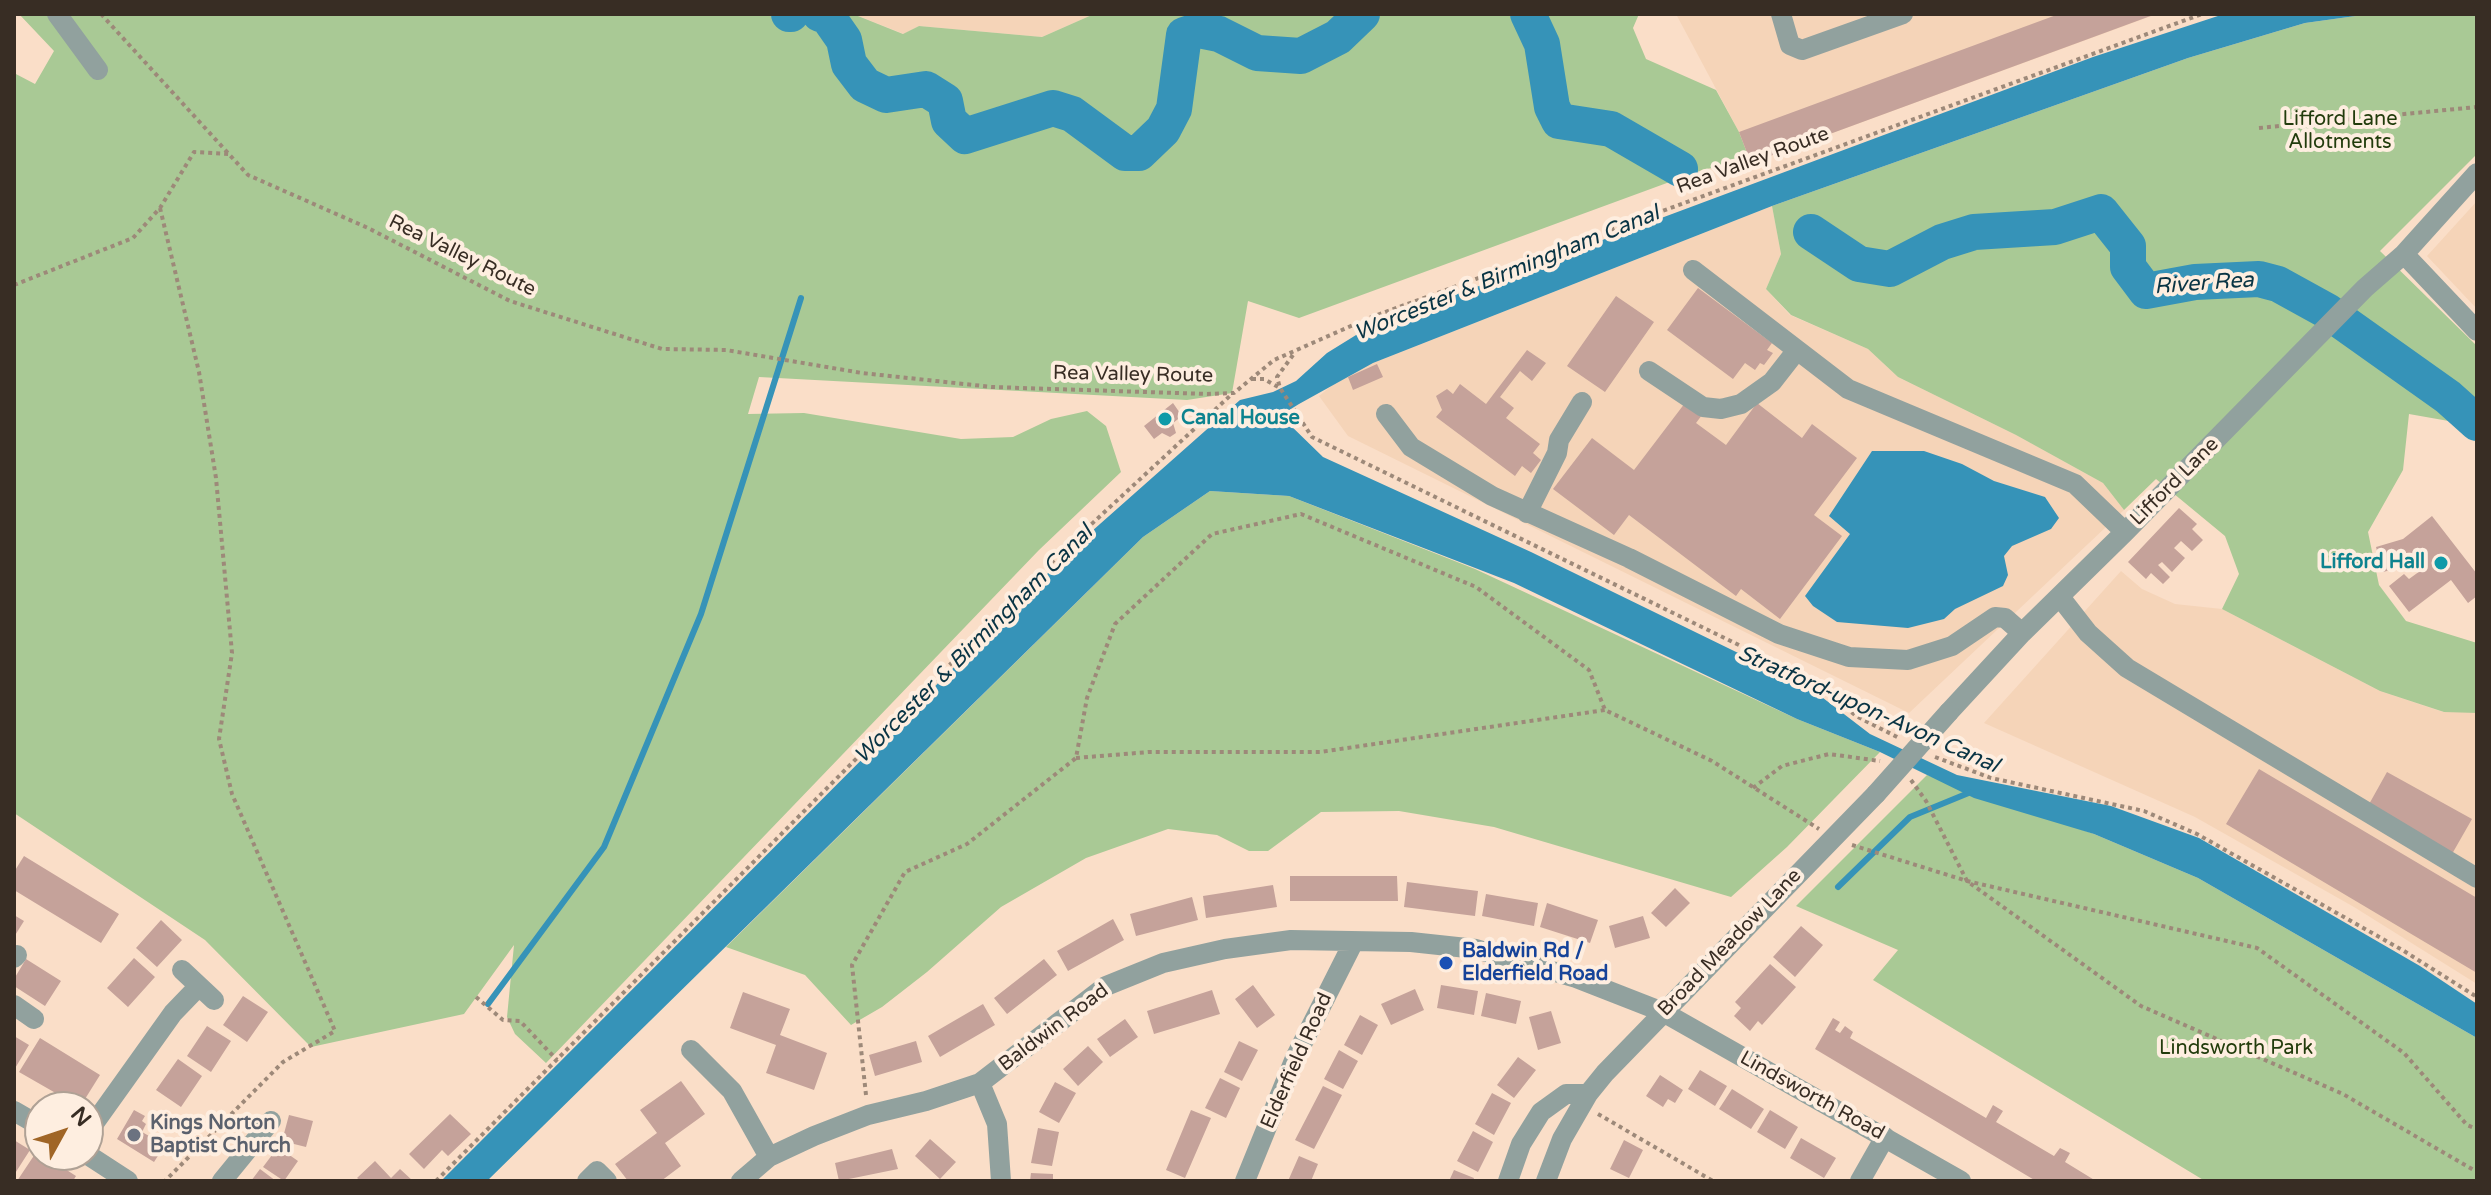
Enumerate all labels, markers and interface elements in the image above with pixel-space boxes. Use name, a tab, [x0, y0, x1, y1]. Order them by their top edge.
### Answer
park label: Lifford Lane Allotments	[2283, 108, 2397, 155]
street label: Rea Valley Route	[1673, 122, 1833, 200]
water label: Worcester & Birmingham Canal	[1351, 201, 1663, 347]
street label: Rea Valley Route	[385, 210, 539, 302]
water label: River Rea	[2153, 267, 2255, 301]
street label: Rea Valley Route	[1053, 362, 1213, 388]
place label: Canal House	[1181, 407, 1300, 431]
marker: Canal House	[1156, 410, 1174, 428]
street label: Lifford Lane	[2126, 433, 2224, 531]
water label: Worcester & Birmingham Canal	[849, 520, 1099, 770]
place label: Lifford Hall	[2320, 551, 2425, 575]
marker: Lifford Hall	[2432, 554, 2450, 572]
water label: Stratford-upon-Avon Canal	[1734, 641, 2002, 779]
street label: Broad Meadow Lane	[1653, 864, 1807, 1022]
place label: Baldwin Rd / Elderfield Road	[1462, 940, 1608, 987]
marker: Baldwin Rd / Elderfield Road	[1437, 954, 1455, 972]
street label: Baldwin Road	[994, 979, 1114, 1077]
street label: Elderfield Road	[1256, 989, 1338, 1133]
park label: Lindsworth Park	[2159, 1037, 2313, 1061]
street label: Lindsworth Road	[1736, 1046, 1888, 1146]
north arrow	[24, 1091, 104, 1171]
text: N	[65, 1102, 96, 1132]
place label: Kings Norton Baptist Church	[150, 1112, 291, 1159]
marker: Kings Norton Baptist Church	[125, 1126, 143, 1144]

